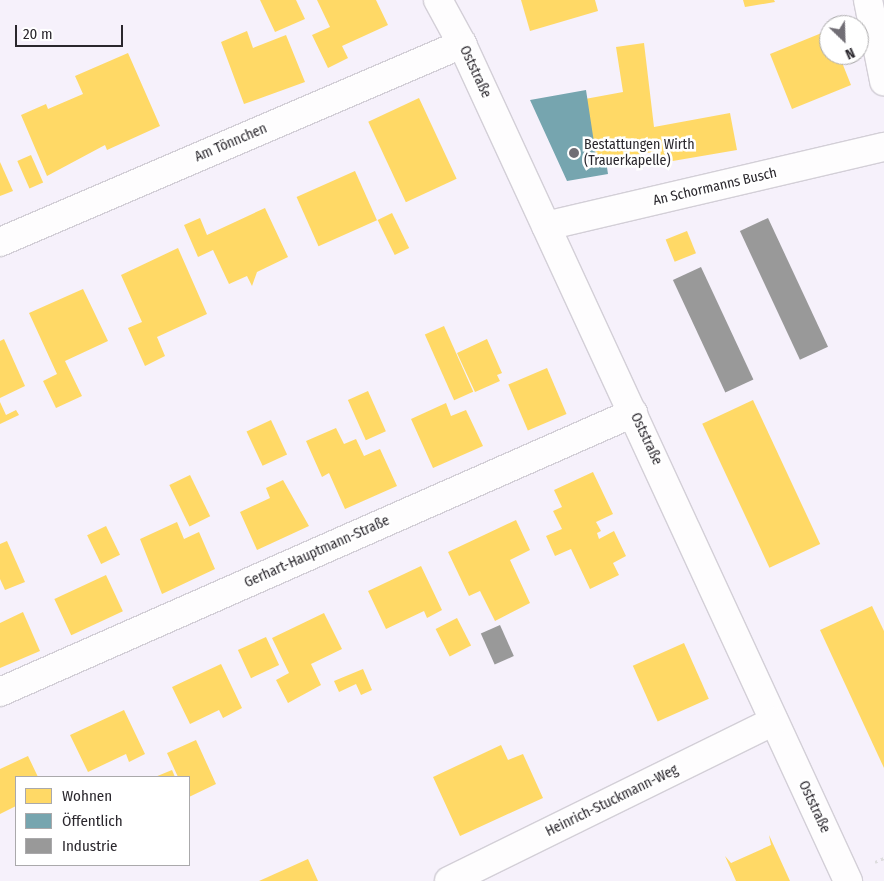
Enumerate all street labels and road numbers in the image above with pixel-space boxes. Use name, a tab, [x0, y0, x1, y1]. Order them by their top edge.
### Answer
street label: Oststraße	[456, 43, 494, 101]
street label: Am Tönnchen	[192, 120, 270, 166]
street label: An Schormanns Busch	[651, 165, 779, 209]
street label: Oststraße	[627, 410, 665, 468]
street label: Gerhart-Hauptmann-Straße	[242, 512, 392, 592]
street label: Heinrich-Stuckmann-Weg	[543, 762, 681, 840]
street label: Oststraße	[795, 778, 833, 836]

